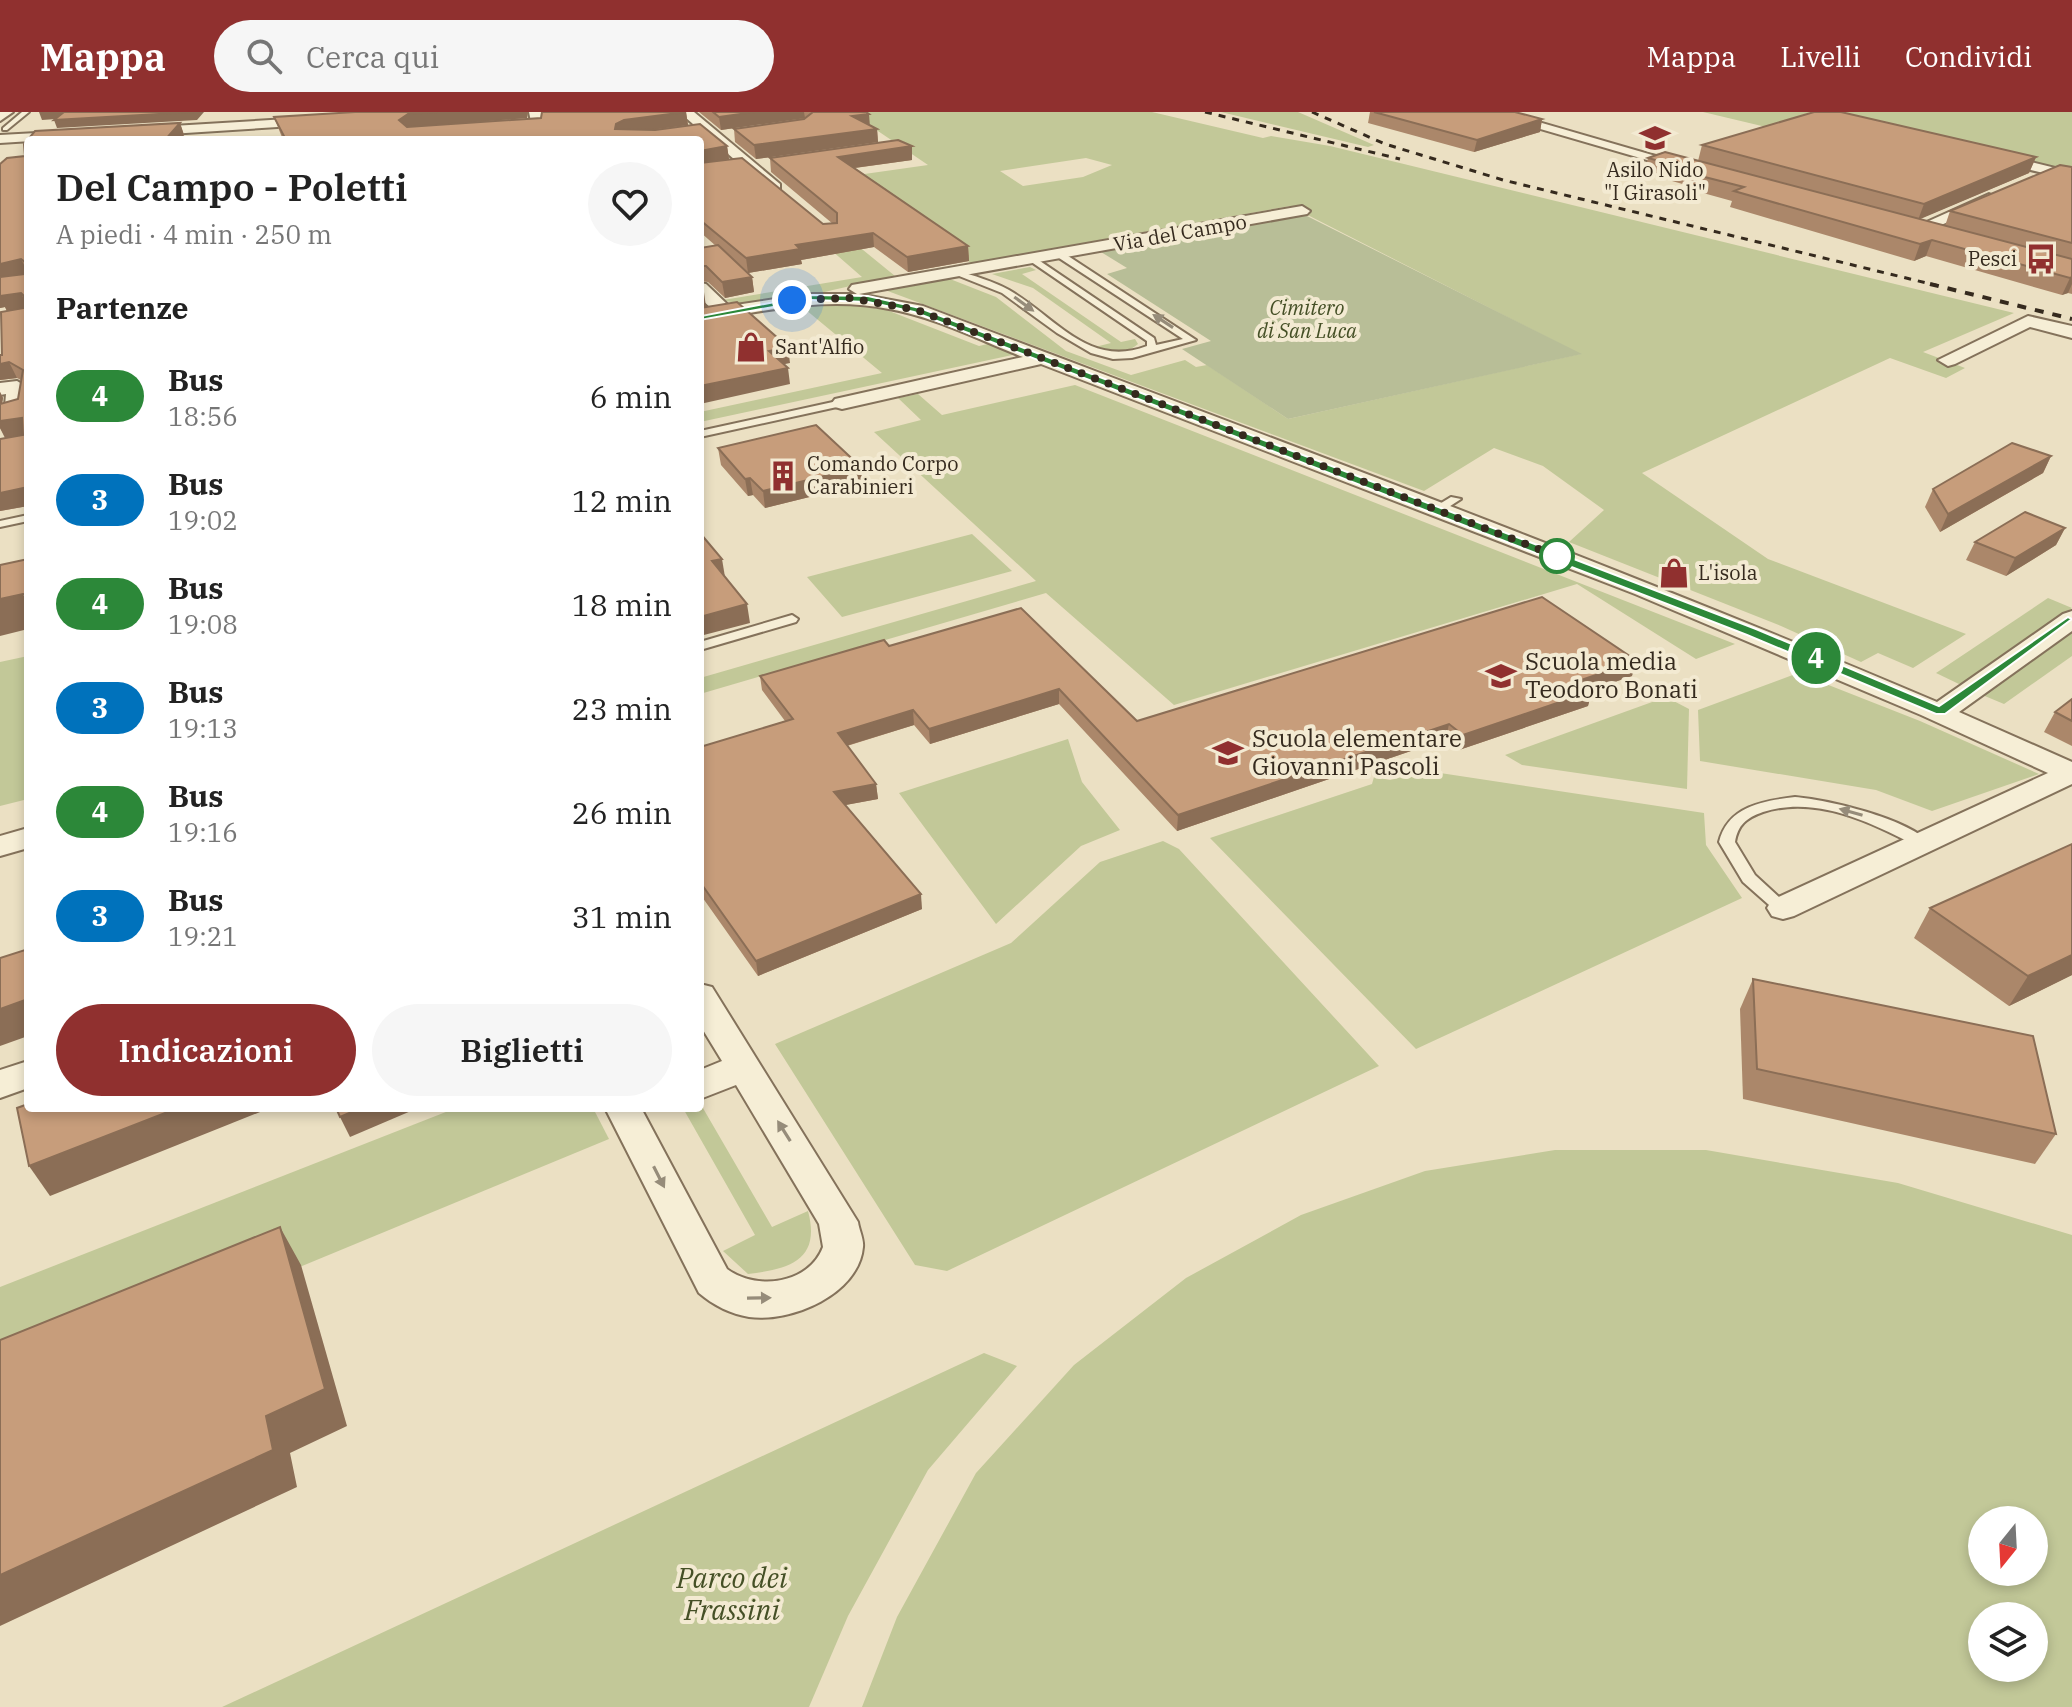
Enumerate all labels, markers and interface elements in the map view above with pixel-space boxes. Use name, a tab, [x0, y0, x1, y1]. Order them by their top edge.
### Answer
search box	[214, 20, 774, 92]
text: Mappa	[40, 32, 166, 81]
icon: search	[242, 34, 286, 78]
text: Cerca qui	[306, 37, 439, 76]
text: Mappa	[1647, 38, 1736, 75]
text: Livelli	[1780, 38, 1861, 75]
text: Condividi	[1905, 38, 2032, 75]
school or university icon: Asilo Nido "I Girasoli"	[1638, 121, 1672, 155]
place label: Asilo Nido "I Girasoli"	[1604, 156, 1706, 206]
text: Del Campo - Poletti	[56, 162, 407, 211]
button: heart	[588, 162, 672, 246]
street label: Via del Campo	[1111, 208, 1249, 258]
text: A piedi · 4 min · 250 m	[56, 217, 332, 251]
bus stop icon: Pesci	[2024, 242, 2058, 276]
place label: Pesci	[1968, 245, 2017, 272]
your location	[772, 280, 812, 320]
text: Partenze	[56, 288, 188, 327]
park label: Cimitero di San Luca	[1257, 294, 1357, 344]
one-way arrow	[1013, 296, 1035, 312]
one-way arrow	[1152, 315, 1174, 329]
shop icon: Sant'Alfio	[734, 330, 768, 364]
place label: Sant'Alfio	[775, 333, 864, 360]
text: Bus	[168, 360, 223, 399]
text: 4	[92, 377, 108, 414]
text: 6 min	[590, 377, 672, 416]
text: 18:56	[168, 399, 238, 433]
place label: Comando Corpo Carabinieri	[807, 450, 959, 500]
building icon: Comando Corpo Carabinieri	[766, 459, 800, 493]
text: Bus	[168, 464, 223, 503]
text: 3	[92, 481, 108, 518]
text: 12 min	[572, 481, 672, 520]
text: 19:02	[168, 503, 238, 537]
unlabelled marker	[1540, 539, 1574, 573]
shop icon: L'isola	[1657, 556, 1691, 590]
place label: L'isola	[1698, 559, 1758, 586]
text: Bus	[168, 568, 223, 607]
text: 4	[92, 585, 108, 622]
text: 18 min	[572, 585, 672, 624]
text: 19:08	[168, 607, 238, 641]
line badge: 4	[1790, 632, 1842, 684]
text: 4	[1808, 639, 1824, 676]
place label: Scuola media Teodoro Bonati	[1525, 645, 1698, 705]
school or university icon: Scuola media Teodoro Bonati	[1484, 659, 1518, 693]
text: Bus	[168, 672, 223, 711]
text: 3	[92, 689, 108, 726]
text: 23 min	[572, 689, 672, 728]
text: 19:13	[168, 711, 238, 745]
place label: Scuola elementare Giovanni Pascoli	[1252, 722, 1462, 782]
school or university icon: Scuola elementare Giovanni Pascoli	[1211, 736, 1245, 770]
text: Bus	[168, 776, 223, 815]
text: 4	[92, 793, 108, 830]
text: 26 min	[572, 793, 672, 832]
one-way arrow	[1838, 805, 1862, 818]
text: 19:16	[168, 815, 238, 849]
text: Bus	[168, 880, 223, 919]
text: 3	[92, 897, 108, 934]
text: 31 min	[572, 897, 672, 936]
text: 19:21	[168, 919, 238, 953]
button: Indicazioni	[56, 1004, 356, 1096]
button: Biglietti	[372, 1004, 672, 1096]
one-way arrow	[777, 1120, 791, 1142]
one-way arrow	[652, 1166, 665, 1189]
one-way arrow	[747, 1292, 772, 1305]
north arrow	[1968, 1506, 2048, 1586]
map controls	[1968, 1506, 2048, 1682]
park label: Parco dei Frassini	[676, 1559, 788, 1628]
button: layers	[1968, 1602, 2048, 1682]

